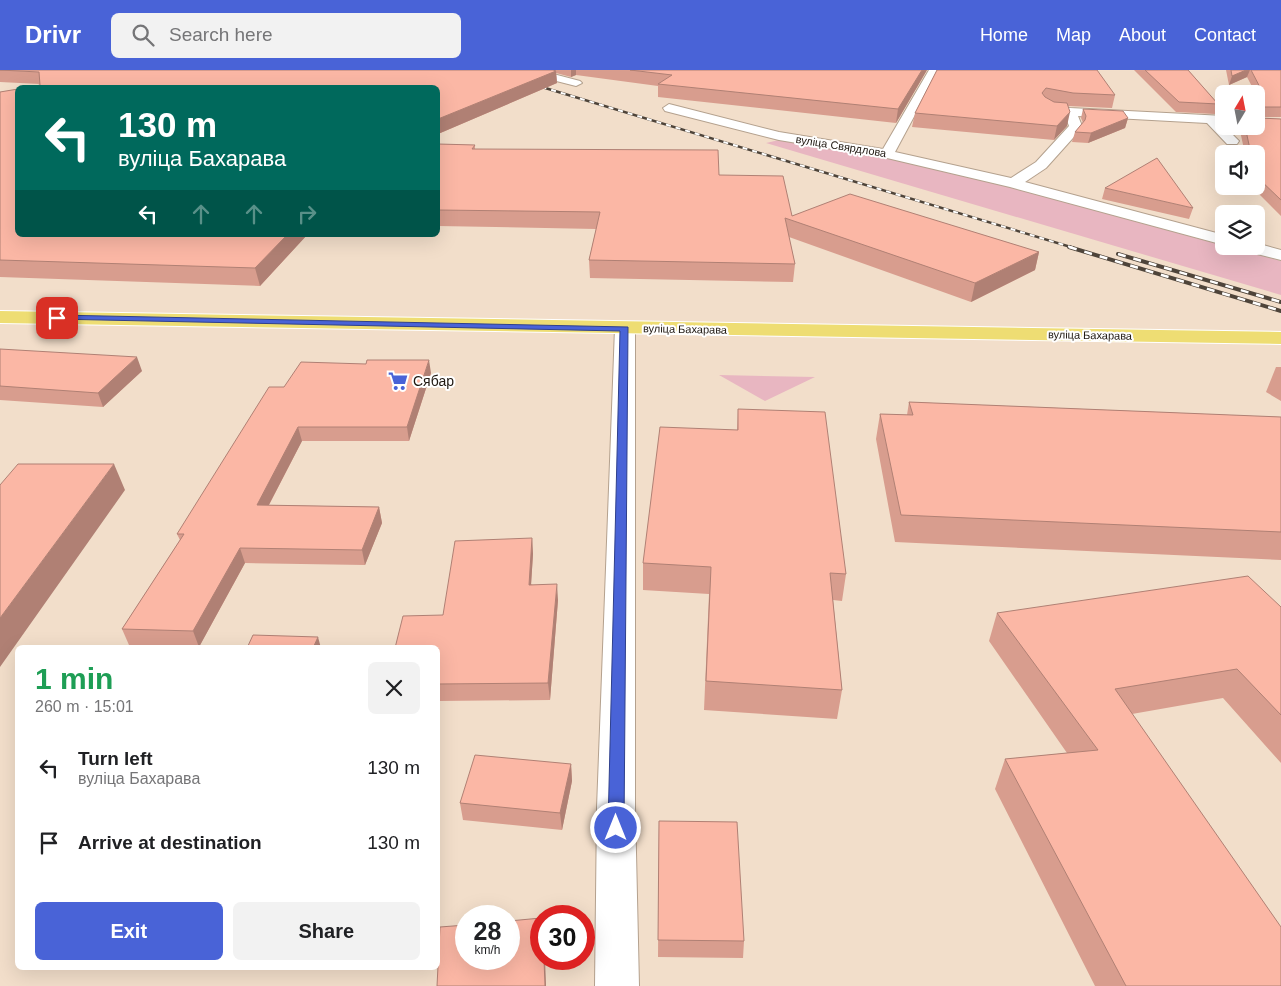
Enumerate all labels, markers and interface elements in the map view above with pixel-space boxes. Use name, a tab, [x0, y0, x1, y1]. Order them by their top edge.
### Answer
search box	[111, 13, 461, 58]
text: Drivr	[25, 21, 81, 48]
icon: search	[129, 21, 157, 49]
text: Search here	[169, 24, 273, 45]
text: Home	[980, 25, 1028, 45]
text: Map	[1056, 25, 1091, 45]
text: About	[1119, 25, 1166, 45]
text: Contact	[1194, 25, 1256, 45]
north arrow	[1215, 85, 1265, 135]
map controls	[1215, 85, 1265, 255]
icon: left	[35, 105, 100, 170]
text: 130 m	[118, 105, 217, 144]
street label: вуліца Свярдлова	[795, 133, 888, 159]
button: sound	[1215, 145, 1265, 195]
text: вуліца Бахарава	[118, 146, 286, 171]
icon: left	[134, 200, 162, 228]
icon: ahead	[187, 200, 215, 228]
icon: ahead	[240, 200, 268, 228]
icon: right	[293, 200, 321, 228]
button: layers	[1215, 205, 1265, 255]
pin	[36, 297, 78, 339]
icon: arrive	[43, 304, 71, 332]
street label: вуліца Бахарава	[643, 322, 728, 336]
street label: вуліца Бахарава	[1048, 328, 1133, 342]
supermarket icon: Сябар	[387, 370, 409, 392]
place label: Сябар	[413, 373, 454, 389]
text: 1 min	[35, 662, 113, 695]
button: close	[368, 662, 420, 714]
text: 260 m · 15:01	[35, 698, 134, 715]
text: Turn left	[78, 748, 153, 769]
icon: left	[35, 754, 63, 782]
text: 130 m	[367, 757, 420, 778]
text: вуліца Бахарава	[78, 770, 200, 787]
position arrow	[589, 801, 641, 853]
icon: arrive	[35, 829, 63, 857]
text: Arrive at destination	[78, 832, 262, 853]
text: 130 m	[367, 832, 420, 853]
button: Exit	[35, 902, 223, 960]
button: Share	[233, 902, 420, 960]
speed limit sign: 30	[530, 905, 595, 970]
text: 28	[474, 917, 501, 945]
text: km/h	[474, 943, 501, 957]

